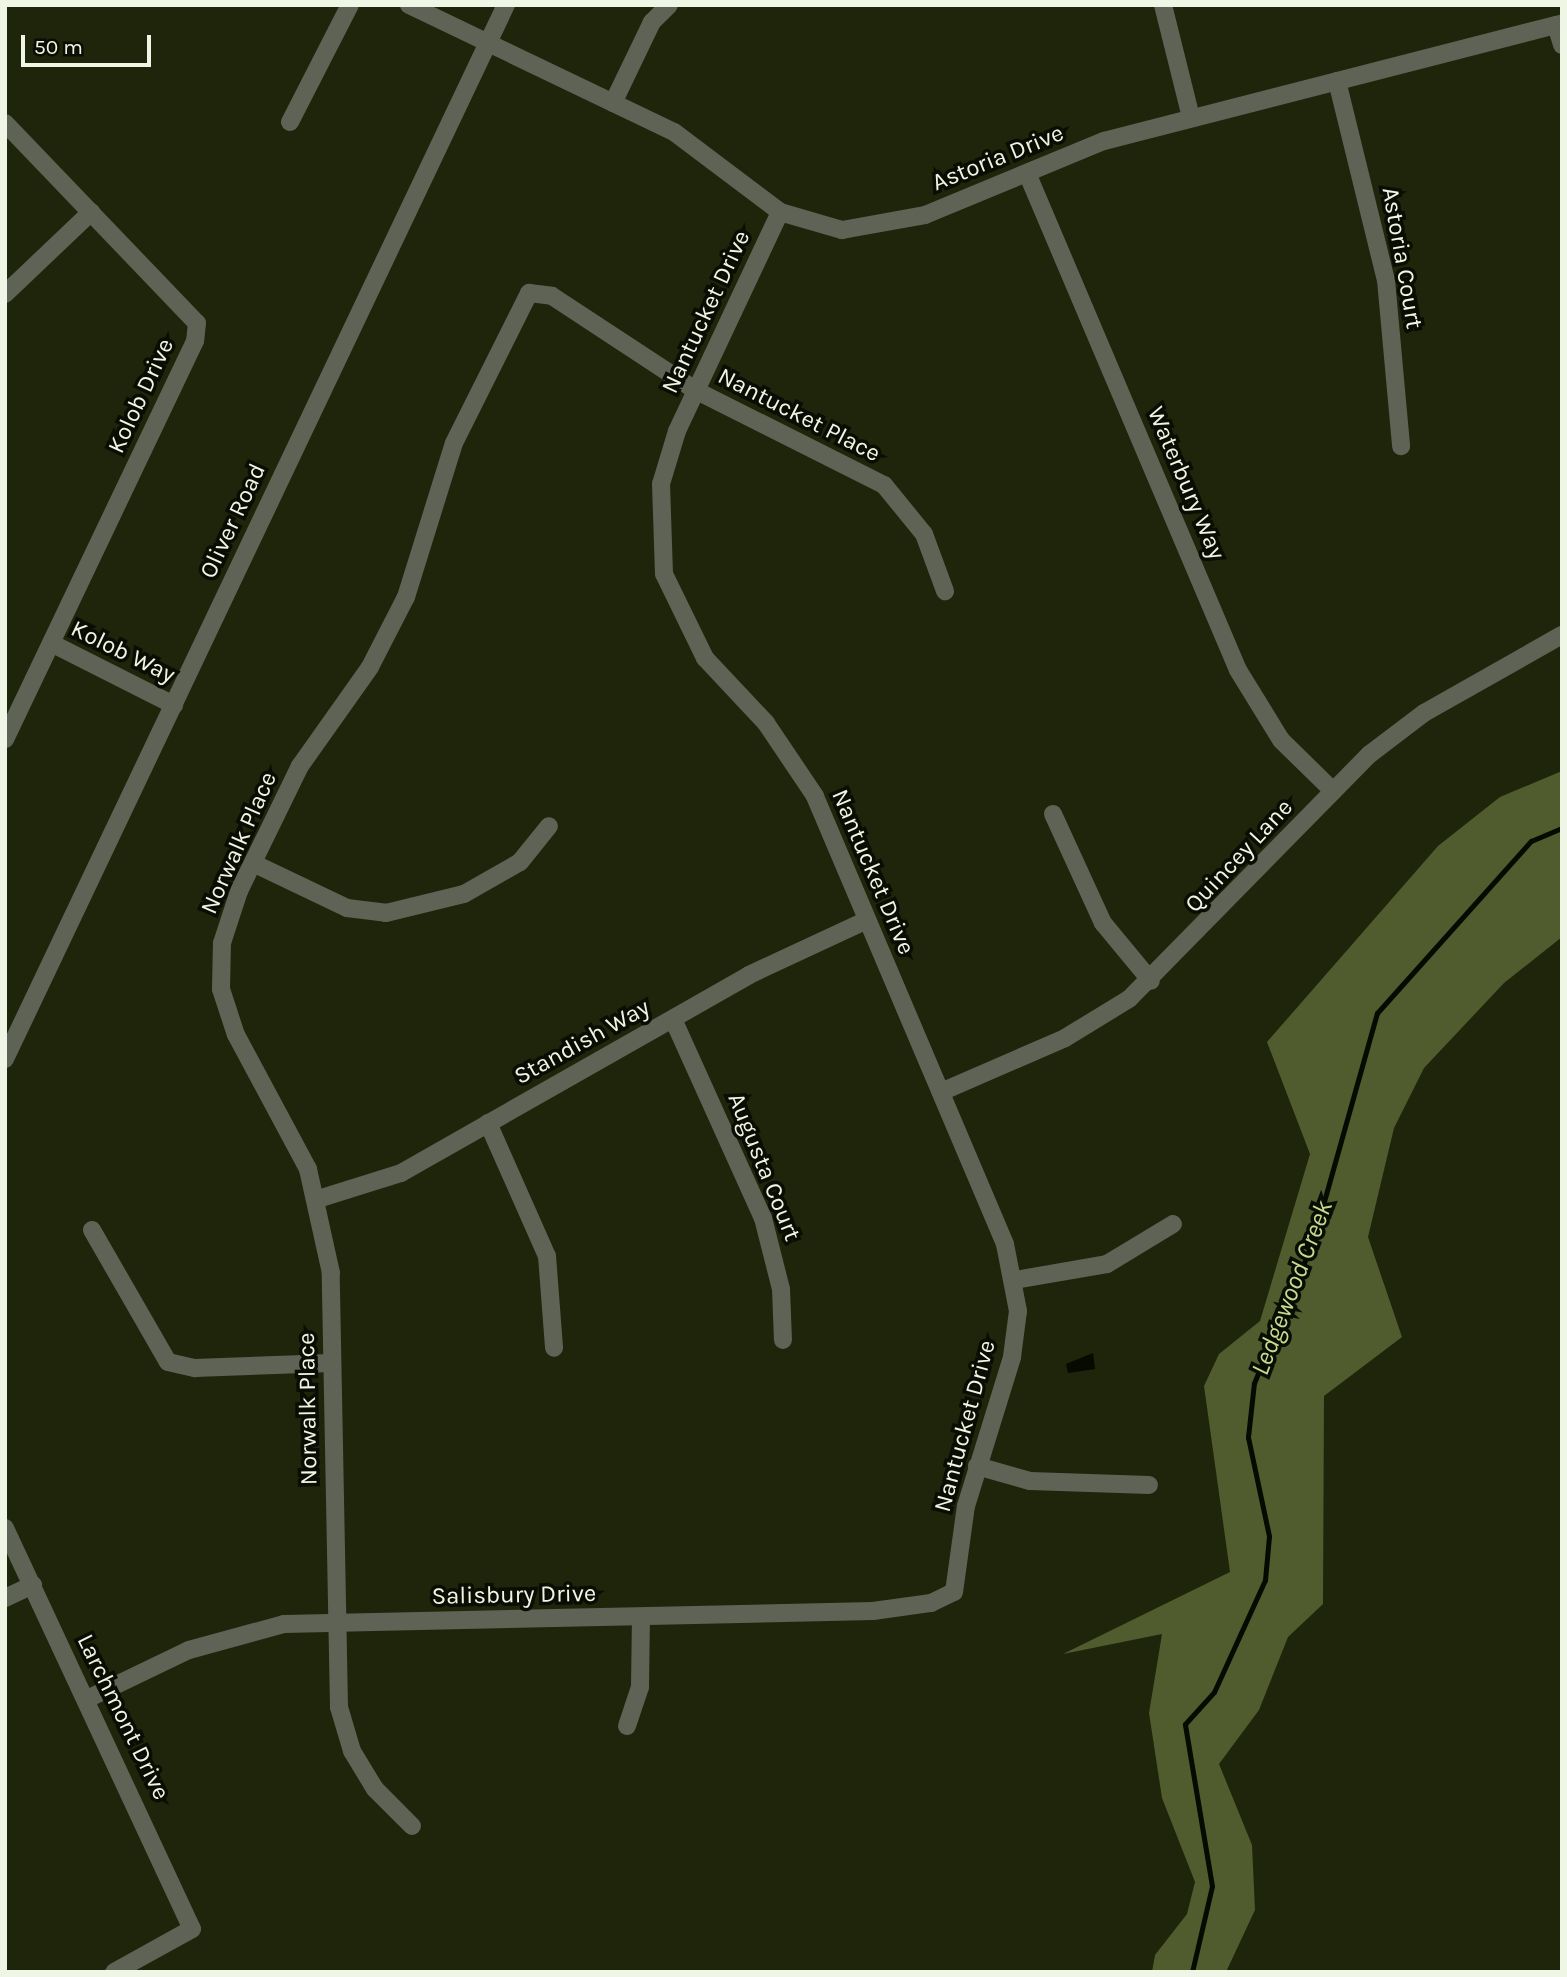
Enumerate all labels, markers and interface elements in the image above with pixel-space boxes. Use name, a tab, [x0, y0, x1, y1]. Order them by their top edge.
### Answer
scale bar	[24, 21, 154, 65]
text: 50 m	[34, 35, 83, 59]
street label: Astoria Drive	[928, 119, 1068, 197]
street label: Astoria Court	[1375, 185, 1429, 331]
street label: Nantucket Drive	[656, 226, 756, 398]
street label: Kolob Drive	[102, 334, 180, 458]
street label: Nantucket Place	[713, 362, 885, 468]
street label: Waterbury Way	[1141, 402, 1231, 564]
street label: Oliver Road	[194, 459, 272, 583]
street label: Kolob Way	[66, 614, 180, 690]
street label: Norwalk Place	[195, 767, 283, 919]
street label: Nantucket Drive	[825, 785, 921, 959]
street label: Quincey Lane	[1179, 793, 1299, 919]
street label: Standish Way	[509, 993, 655, 1091]
street label: Augusta Court	[721, 1089, 807, 1245]
water label: Ledgewood Creek	[1244, 1196, 1340, 1380]
street label: Norwalk Place	[292, 1332, 324, 1486]
street label: Nantucket Drive	[928, 1337, 1002, 1515]
street label: Salisbury Drive	[431, 1579, 597, 1611]
street label: Larchmont Drive	[70, 1629, 176, 1805]

